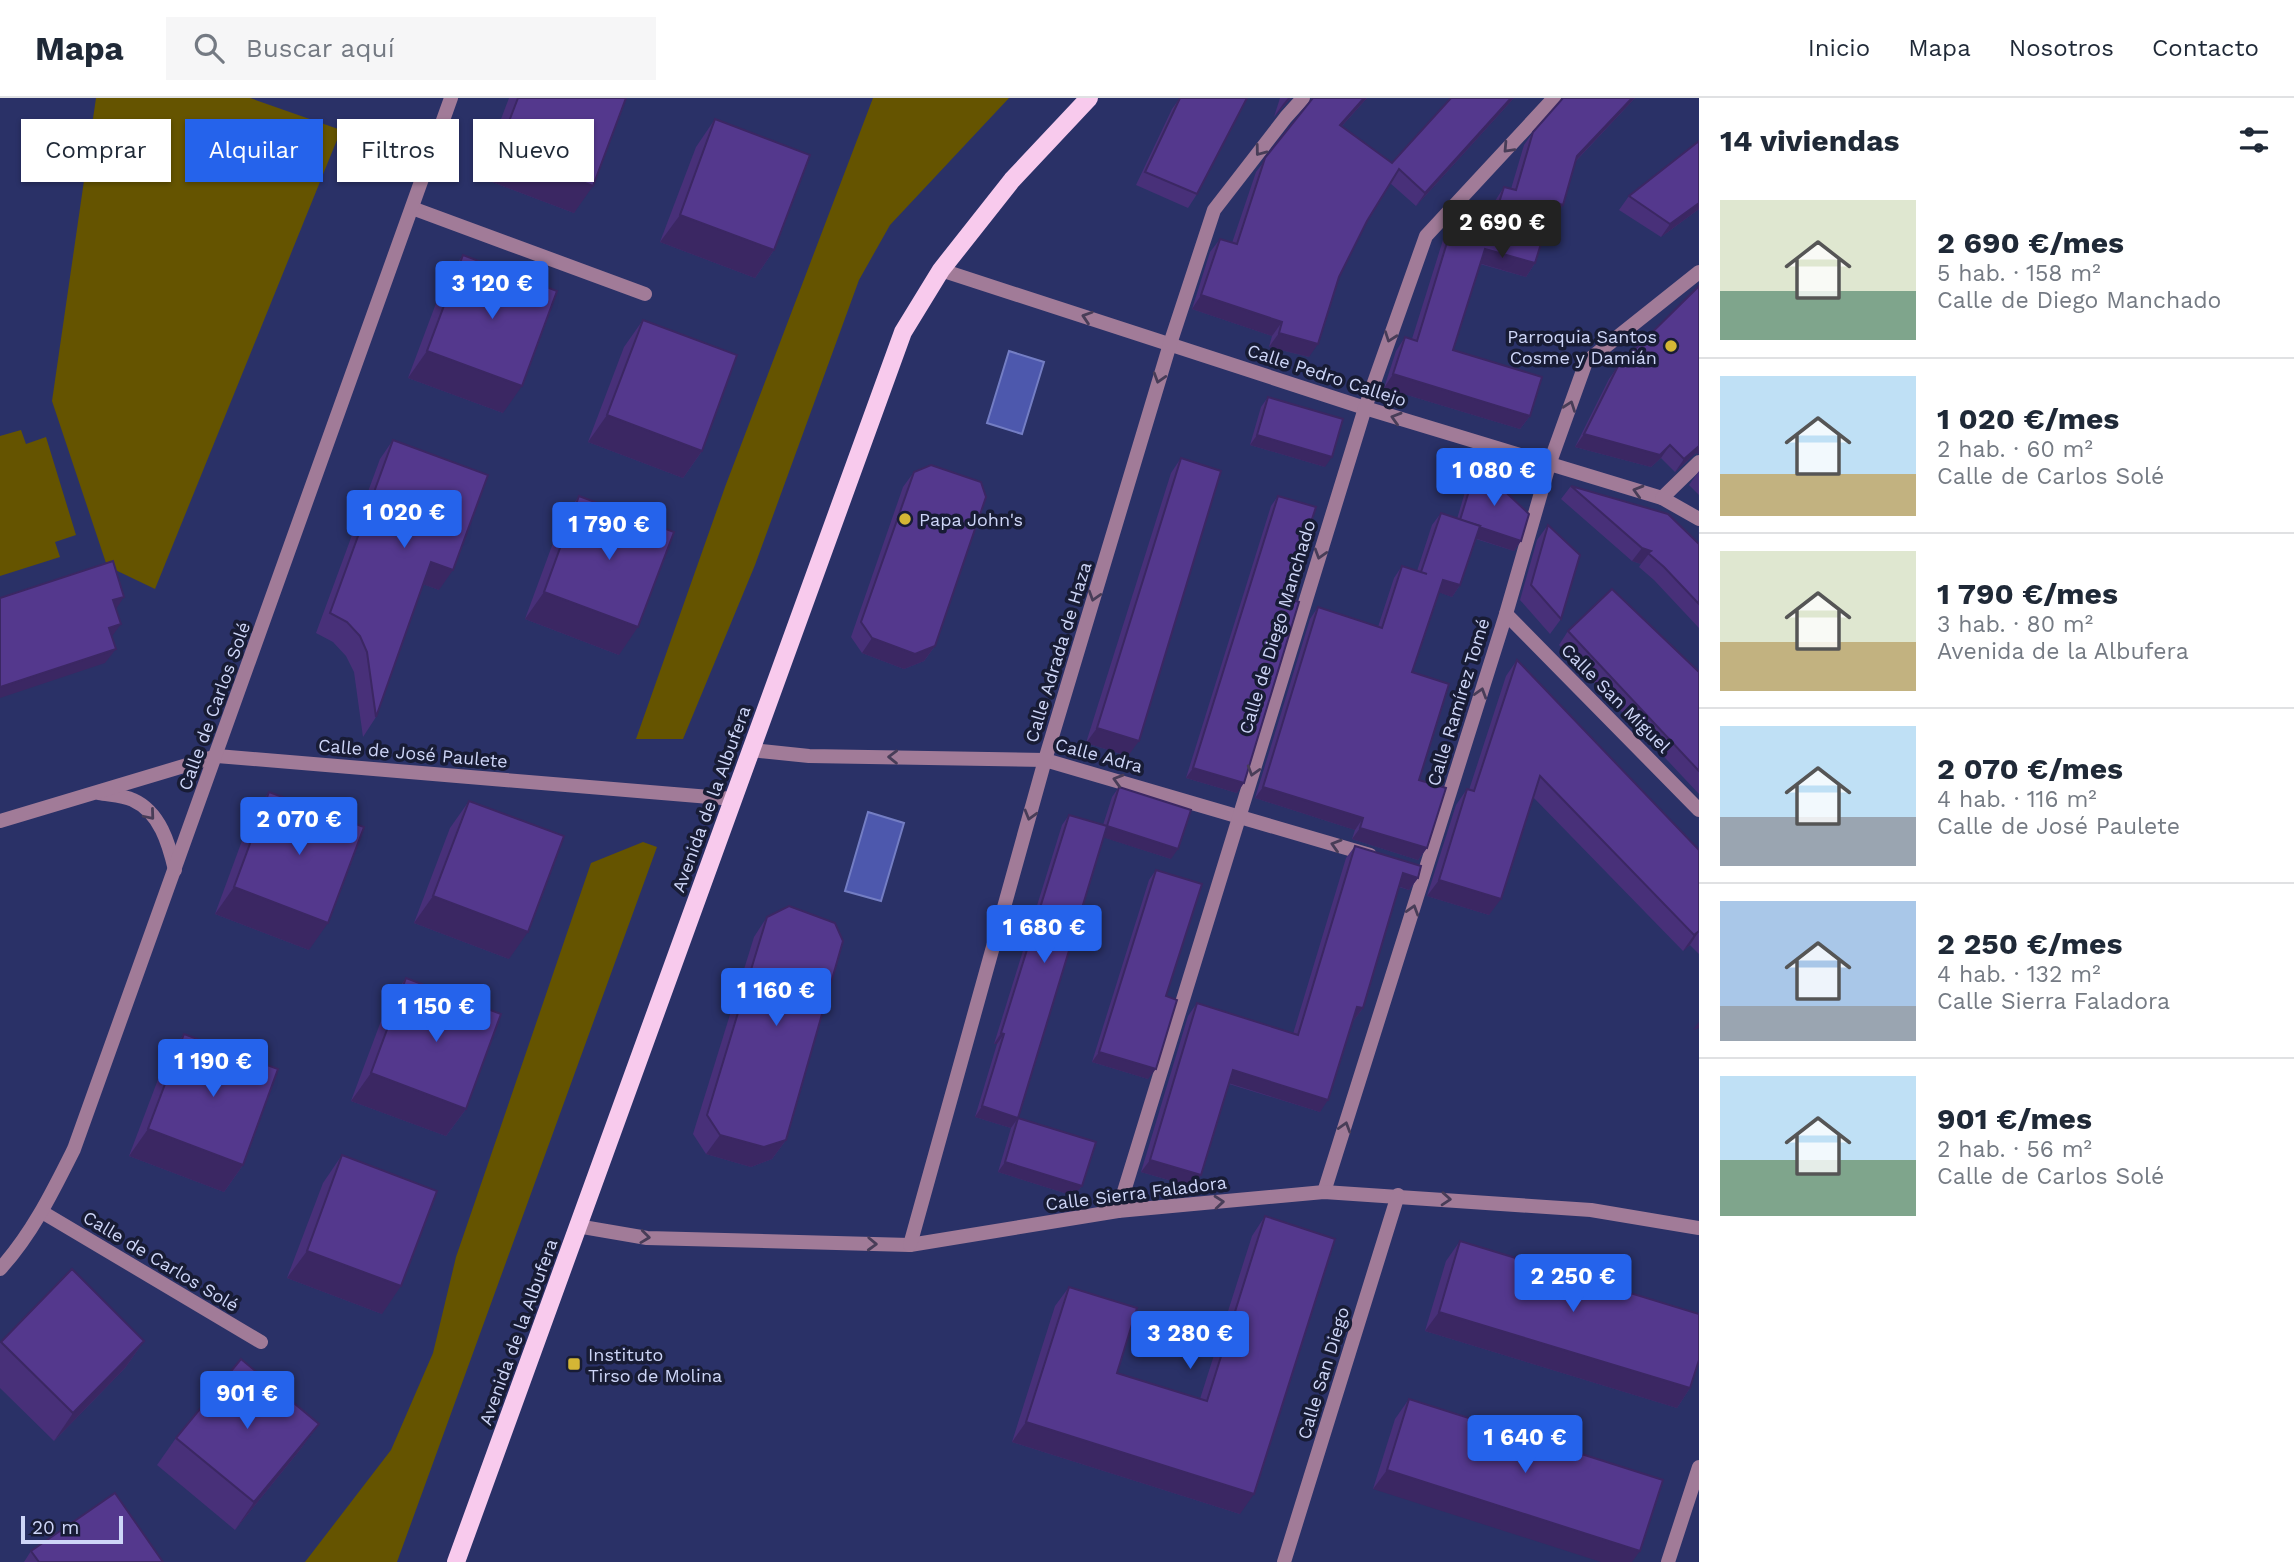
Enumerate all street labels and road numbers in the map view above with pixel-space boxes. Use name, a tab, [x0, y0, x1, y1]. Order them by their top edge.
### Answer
street label: Calle Pedro Callejo	[1245, 339, 1409, 411]
street label: Calle de Diego Manchado	[1234, 518, 1320, 736]
street label: Calle Adrada de Haza	[1021, 559, 1095, 745]
street label: Calle Ramírez Tomé	[1423, 616, 1493, 788]
street label: Calle de Carlos Solé	[174, 619, 254, 793]
street label: Calle San Miguel	[1557, 639, 1675, 757]
street label: Avenida de la Albufera	[667, 703, 755, 895]
street label: Calle Adra	[1053, 733, 1145, 777]
street label: Calle de José Paulete	[317, 734, 509, 772]
street label: Calle Sierra Faladora	[1044, 1171, 1228, 1215]
street label: Calle de Carlos Solé	[79, 1206, 243, 1316]
street label: Avenida de la Albufera	[474, 1236, 562, 1428]
street label: Calle San Diego	[1293, 1304, 1353, 1442]

